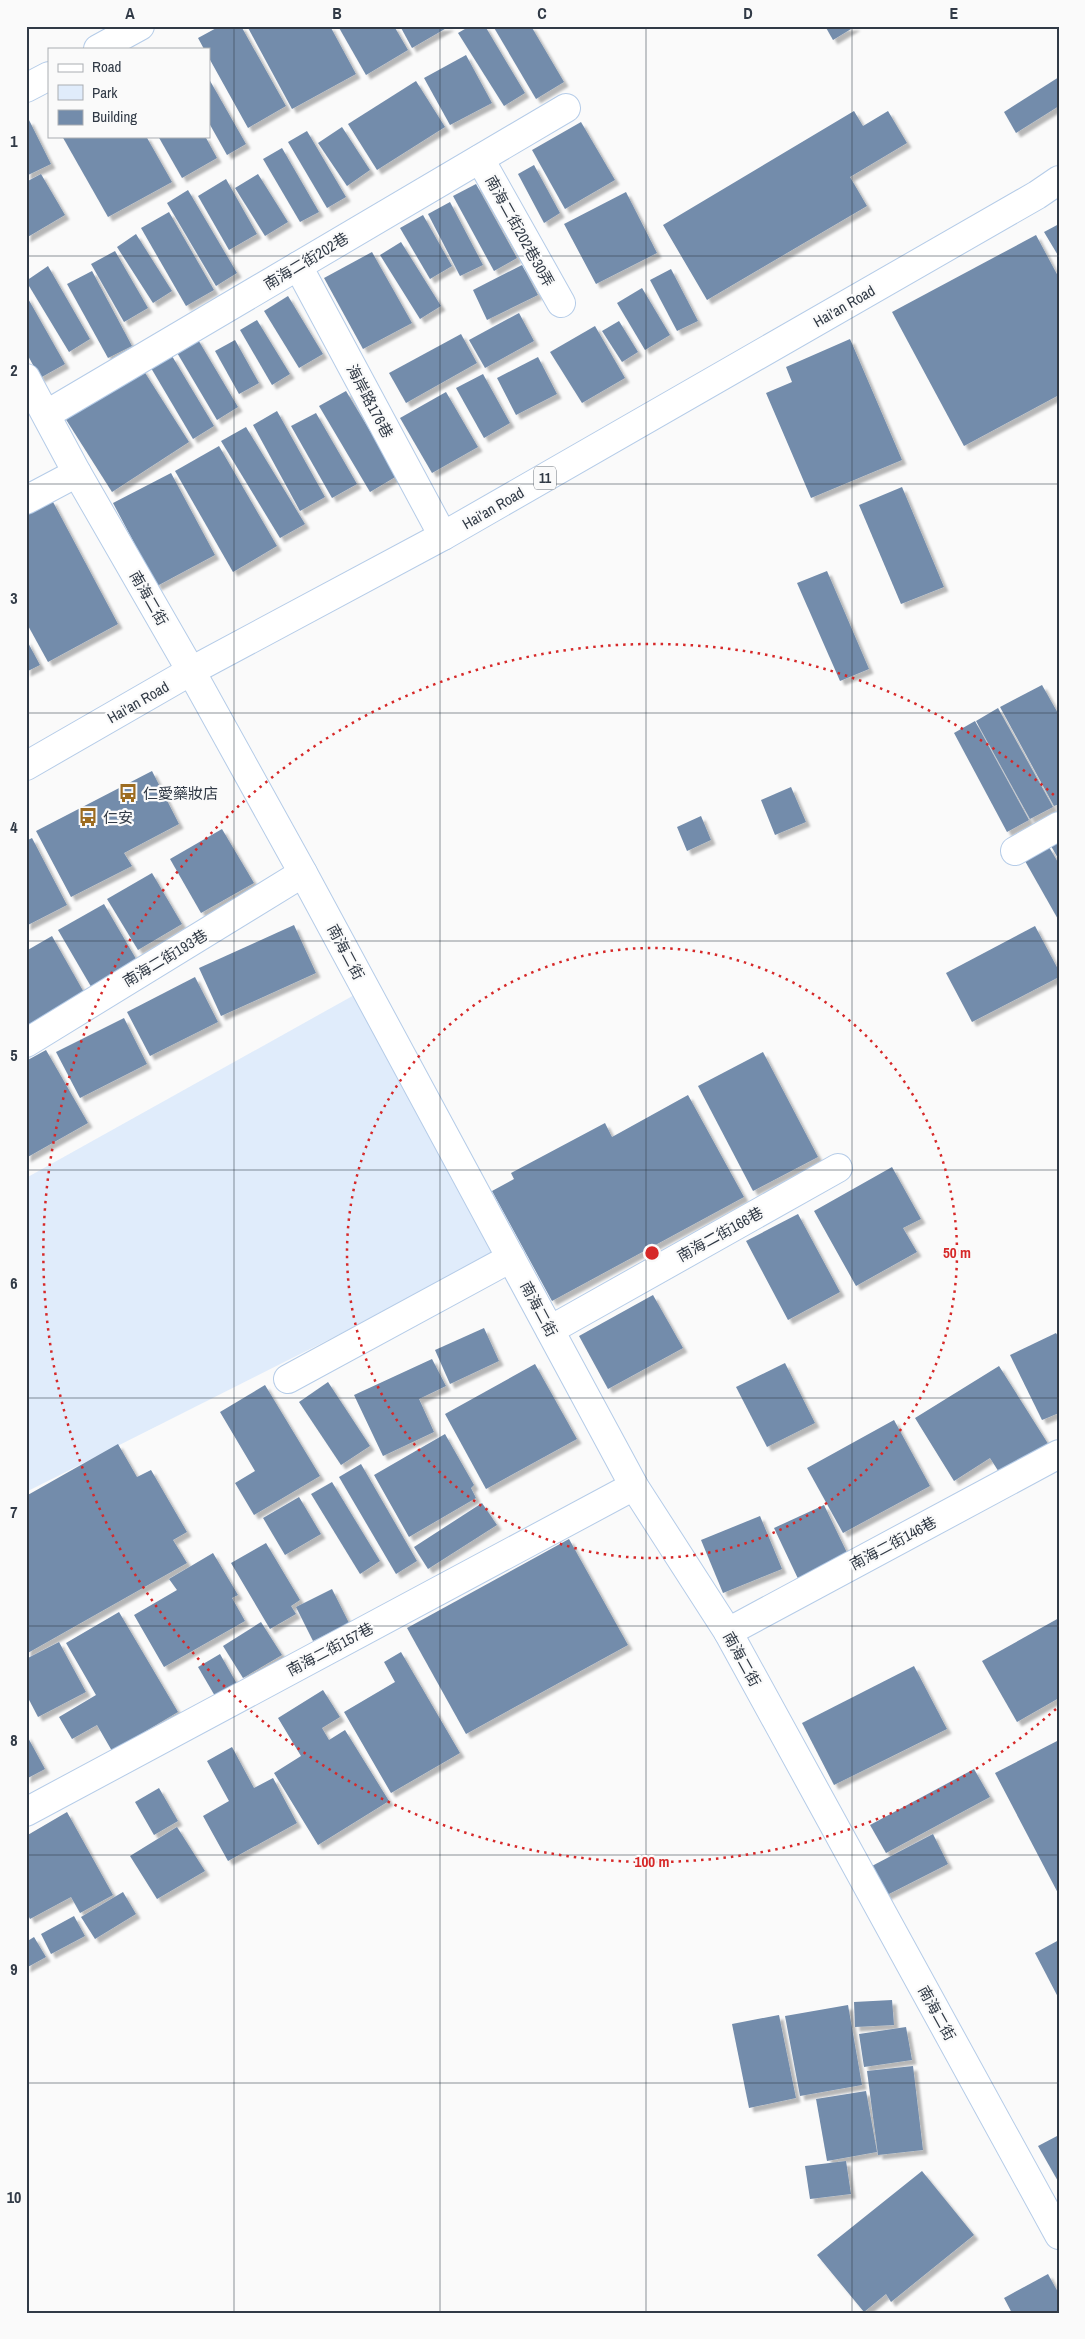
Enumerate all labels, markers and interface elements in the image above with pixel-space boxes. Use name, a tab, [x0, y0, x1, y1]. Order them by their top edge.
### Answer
text: A	[125, 2, 135, 24]
text: B	[332, 2, 342, 24]
text: C	[537, 2, 547, 24]
text: D	[743, 2, 753, 24]
text: E	[950, 2, 959, 24]
legend	[48, 48, 210, 138]
text: Road	[92, 56, 121, 77]
text: Park	[92, 82, 118, 103]
text: Building	[92, 106, 137, 127]
text: 1	[10, 130, 18, 152]
street label: 南海二街202巷30弄	[481, 172, 559, 290]
street label: 南海二街202巷	[260, 227, 352, 295]
street label: Hai'an Road	[809, 280, 879, 332]
text: 2	[10, 359, 18, 381]
street label: 海岸路176巷	[342, 361, 398, 441]
road number: 11	[534, 466, 556, 489]
street label: Hai'an Road	[458, 482, 528, 534]
street label: 南海二街	[125, 567, 173, 629]
text: 3	[10, 587, 18, 609]
street label: Hai'an Road	[103, 676, 173, 728]
bus stop icon: 仁愛藥妝店	[117, 782, 139, 804]
place label: 仁愛藥妝店	[143, 783, 218, 804]
bus stop icon: 仁安	[77, 806, 99, 828]
place label: 仁安	[103, 807, 133, 828]
text: 4	[10, 816, 18, 838]
street label: 南海二街	[323, 921, 369, 983]
street label: 南海二街193巷	[119, 924, 211, 992]
text: 5	[10, 1044, 18, 1066]
street label: 南海二街166巷	[673, 1202, 767, 1266]
text: 50 m	[943, 1242, 971, 1263]
centre of rings	[643, 1244, 661, 1262]
text: 6	[10, 1272, 18, 1294]
street label: 南海二街	[516, 1278, 562, 1340]
text: 7	[10, 1501, 18, 1523]
street label: 南海二街146巷	[846, 1511, 940, 1575]
street label: 南海二街157巷	[283, 1617, 377, 1681]
street label: 南海二街	[718, 1628, 766, 1690]
text: 8	[10, 1729, 18, 1751]
text: 100 m	[635, 1851, 669, 1872]
text: 9	[10, 1958, 18, 1980]
street label: 南海二街	[913, 1982, 961, 2044]
text: 10	[7, 2186, 21, 2208]

